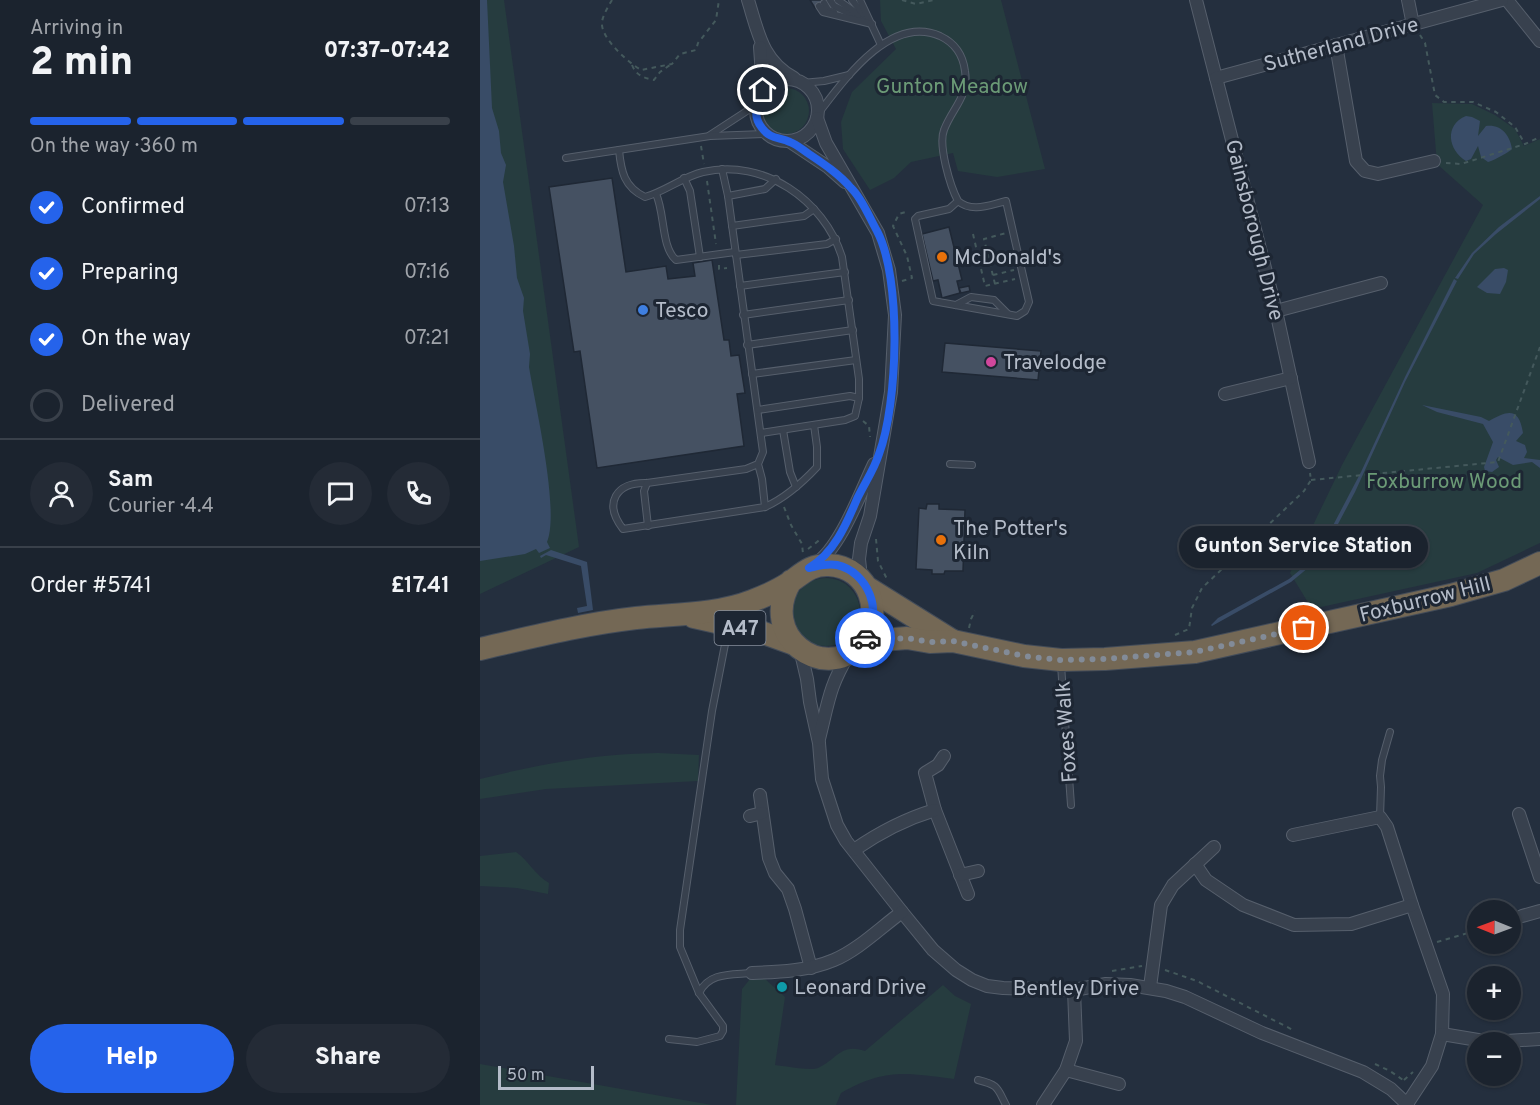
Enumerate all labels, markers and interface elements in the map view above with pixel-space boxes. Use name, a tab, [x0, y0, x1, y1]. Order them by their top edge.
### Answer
street label: Sutherland Drive	[1261, 12, 1422, 79]
text: Arriving in	[30, 16, 123, 42]
text: 07:37–07:42	[324, 38, 450, 65]
text: 2 min	[30, 40, 133, 89]
pin	[737, 64, 788, 115]
icon: home	[746, 73, 779, 106]
park label: Gunton Meadow	[876, 74, 1028, 101]
text: On the way · 360 m	[30, 134, 198, 160]
street label: Gainsborough Drive	[1218, 137, 1289, 324]
icon: check	[30, 191, 63, 224]
text: Confirmed	[81, 194, 185, 221]
text: 07:13	[404, 194, 450, 220]
place label: McDonald's	[954, 245, 1062, 272]
marker: McDonald's	[935, 250, 949, 264]
icon: check	[30, 257, 63, 290]
text: Preparing	[81, 260, 179, 287]
text: 07:16	[404, 260, 450, 286]
place label: Tesco	[655, 298, 708, 325]
marker: Tesco	[636, 303, 650, 317]
icon: check	[30, 323, 63, 356]
text: On the way	[81, 326, 191, 353]
text: 07:21	[404, 326, 450, 352]
place label: Travelodge	[1003, 350, 1106, 377]
marker: Travelodge	[984, 355, 998, 369]
text: Delivered	[81, 392, 175, 419]
button: person	[30, 462, 93, 525]
button: chat	[309, 462, 372, 525]
button: phone	[387, 462, 450, 525]
text: Sam	[108, 467, 153, 494]
park label: Foxburrow Wood	[1366, 469, 1522, 496]
text: Courier · 4.4	[108, 494, 214, 520]
place label: The Potter's Kiln	[953, 516, 1068, 567]
callout: Gunton Service Station	[1180, 526, 1428, 568]
marker: The Potter's Kiln	[934, 533, 948, 547]
text: Gunton Service Station	[1195, 534, 1412, 560]
street label: Foxburrow Hill	[1357, 571, 1494, 630]
text: Order #5741	[30, 573, 152, 600]
text: £17.41	[391, 573, 450, 600]
pin	[1278, 602, 1329, 653]
courier	[835, 608, 895, 668]
road number: A47	[714, 611, 766, 645]
icon: bag	[1287, 611, 1320, 644]
icon: car	[849, 622, 882, 655]
street label: Foxes Walk	[1050, 680, 1085, 784]
north arrow	[1467, 900, 1521, 954]
map controls	[1467, 900, 1521, 1086]
button: +	[1467, 966, 1521, 1020]
place label: Leonard Drive	[794, 975, 926, 1002]
street label: Bentley Drive	[1013, 976, 1139, 1003]
marker: Leonard Drive	[775, 980, 789, 994]
button: Help	[30, 1024, 234, 1093]
button: Share	[246, 1024, 450, 1093]
button: −	[1467, 1032, 1521, 1086]
scale bar	[498, 1063, 594, 1090]
text: 50 m	[507, 1066, 545, 1086]

